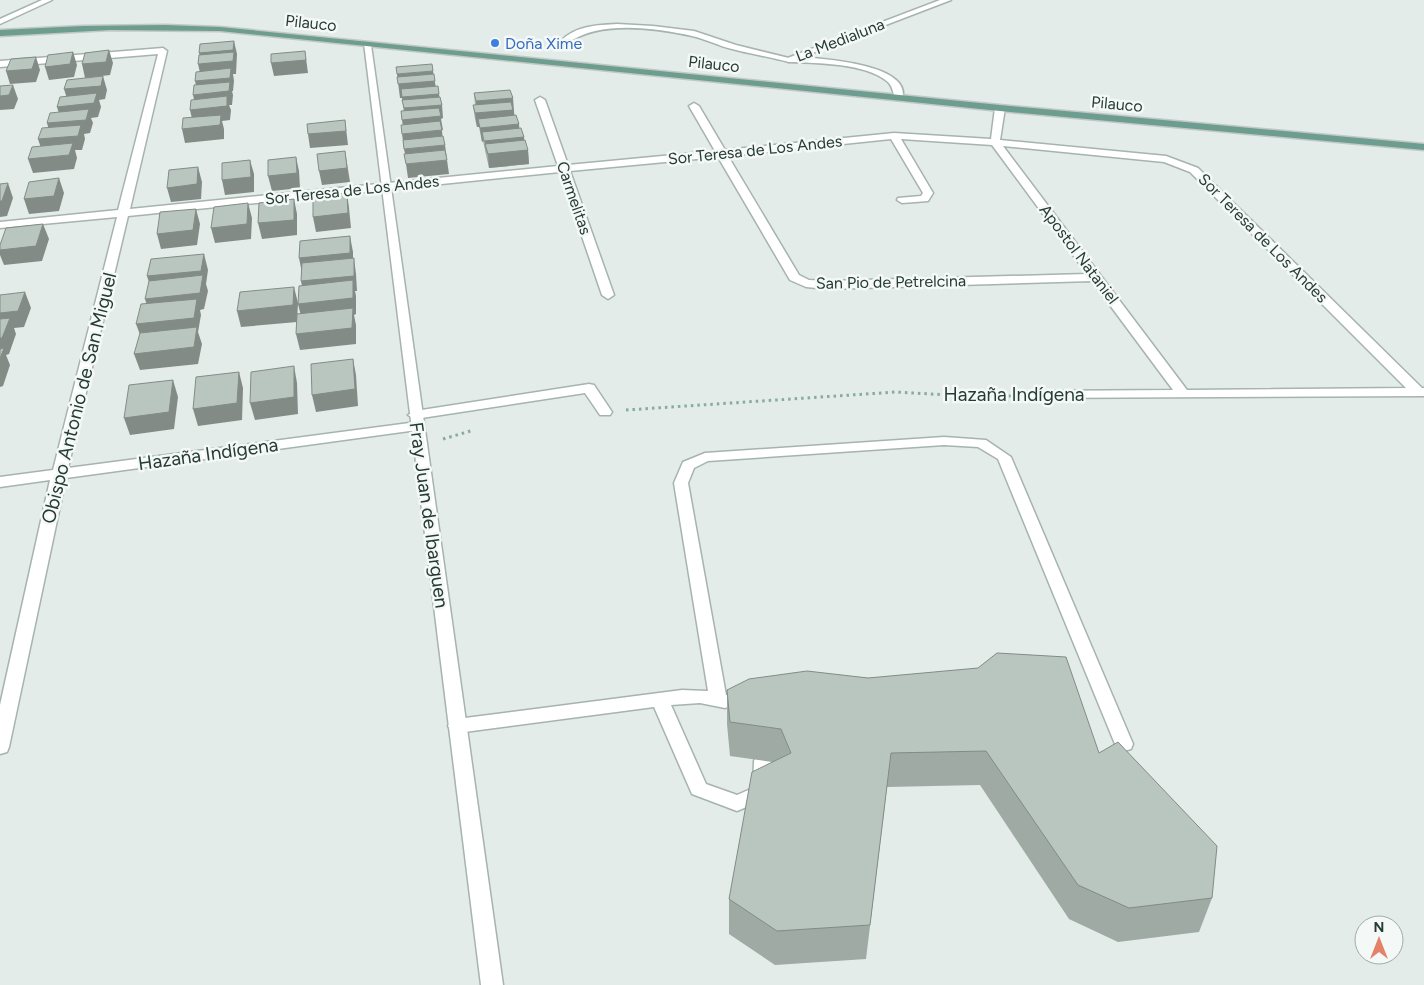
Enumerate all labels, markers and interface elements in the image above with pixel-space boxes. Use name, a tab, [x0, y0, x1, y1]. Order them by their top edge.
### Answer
street label: Pilauco	[284, 11, 338, 35]
street label: La Medialuna	[793, 14, 887, 66]
place label: Doña Xime	[505, 34, 582, 53]
marker: Doña Xime	[489, 37, 501, 49]
street label: Pilauco	[687, 52, 741, 76]
street label: Pilauco	[1091, 92, 1143, 116]
street label: Sor Teresa de Los Andes	[667, 131, 843, 169]
street label: Carmelitas	[553, 159, 595, 237]
street label: Sor Teresa de Los Andes	[1194, 169, 1332, 307]
street label: Sor Teresa de Los Andes	[264, 171, 440, 209]
street label: Apostol Nataniel	[1035, 201, 1123, 307]
street label: Obispo Antonio de San Miguel	[37, 270, 121, 526]
street label: San Pio de Petrelcina	[816, 271, 966, 293]
street label: Hazaña Indígena	[943, 383, 1085, 406]
street label: Fray Juan de Ibarguen	[405, 421, 453, 609]
street label: Hazaña Indígena	[137, 433, 279, 475]
north arrow	[1354, 915, 1404, 965]
text: N	[1374, 919, 1384, 936]

